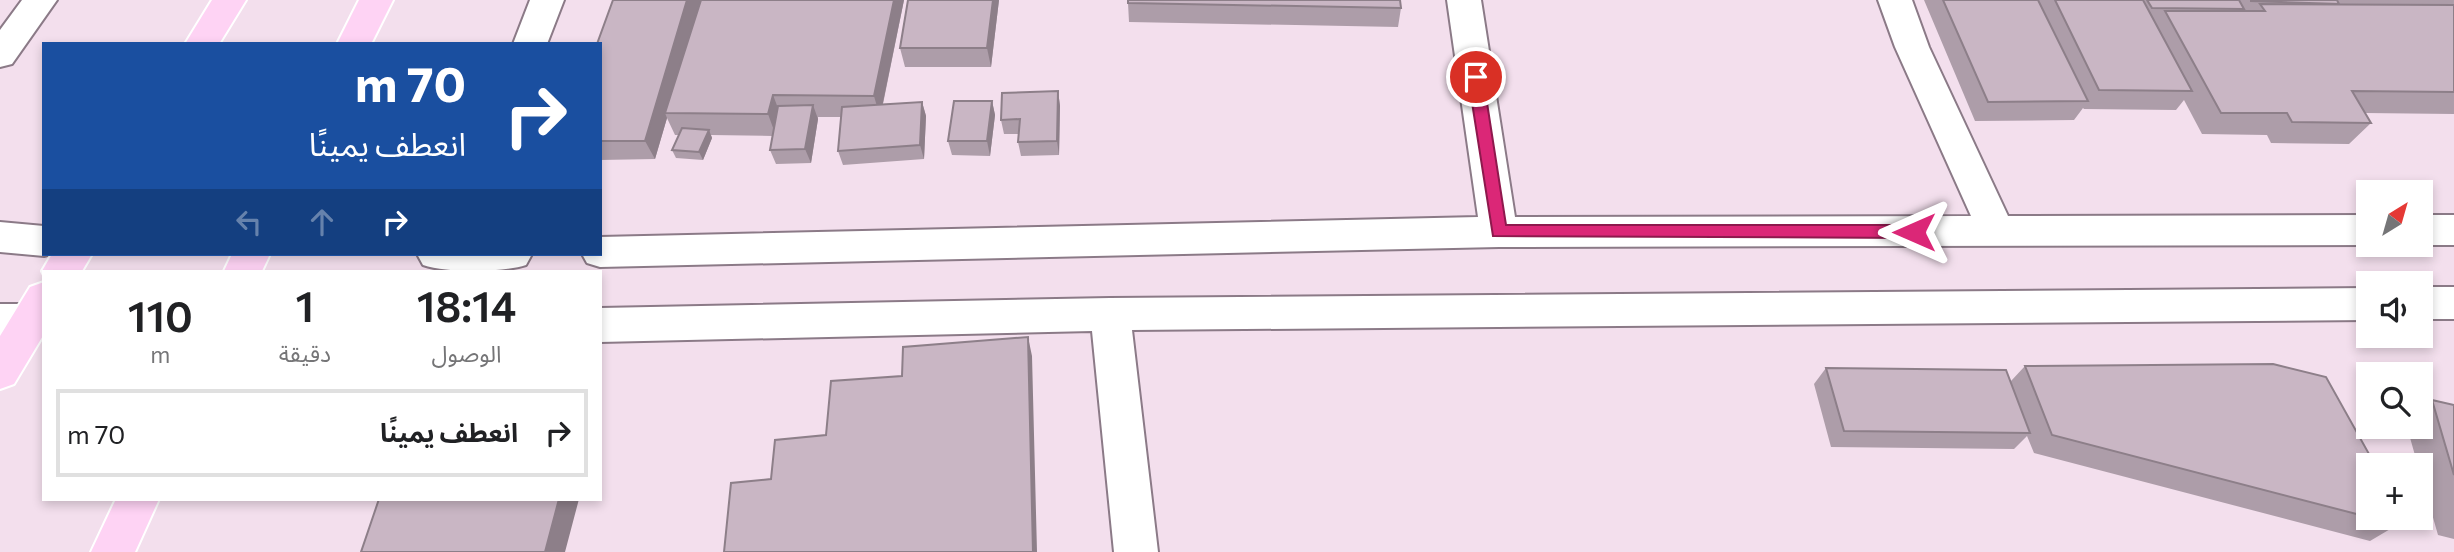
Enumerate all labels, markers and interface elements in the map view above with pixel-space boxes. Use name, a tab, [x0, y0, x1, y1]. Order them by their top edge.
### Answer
pin	[1446, 47, 1506, 107]
text: 70 m	[355, 52, 466, 112]
icon: arrive	[1457, 58, 1495, 96]
icon: right	[490, 70, 581, 161]
text: انعطف يمينًا	[309, 123, 466, 163]
north arrow	[2356, 180, 2432, 257]
map controls	[2356, 180, 2433, 530]
position arrow	[1877, 195, 1951, 269]
icon: left	[230, 203, 268, 241]
icon: ahead	[303, 203, 341, 241]
icon: right	[376, 203, 414, 241]
button: sound	[2356, 271, 2433, 348]
text: 1	[295, 279, 314, 331]
text: 18:14	[417, 279, 516, 331]
text: 110	[128, 289, 193, 341]
text: دقيقة	[279, 339, 331, 367]
text: الوصول	[432, 339, 501, 367]
text: m	[150, 340, 170, 368]
button: search	[2356, 362, 2433, 439]
icon: right	[539, 414, 577, 452]
text: انعطف يمينًا	[380, 416, 518, 447]
text: 70 m	[67, 418, 125, 449]
button: +	[2356, 453, 2433, 530]

